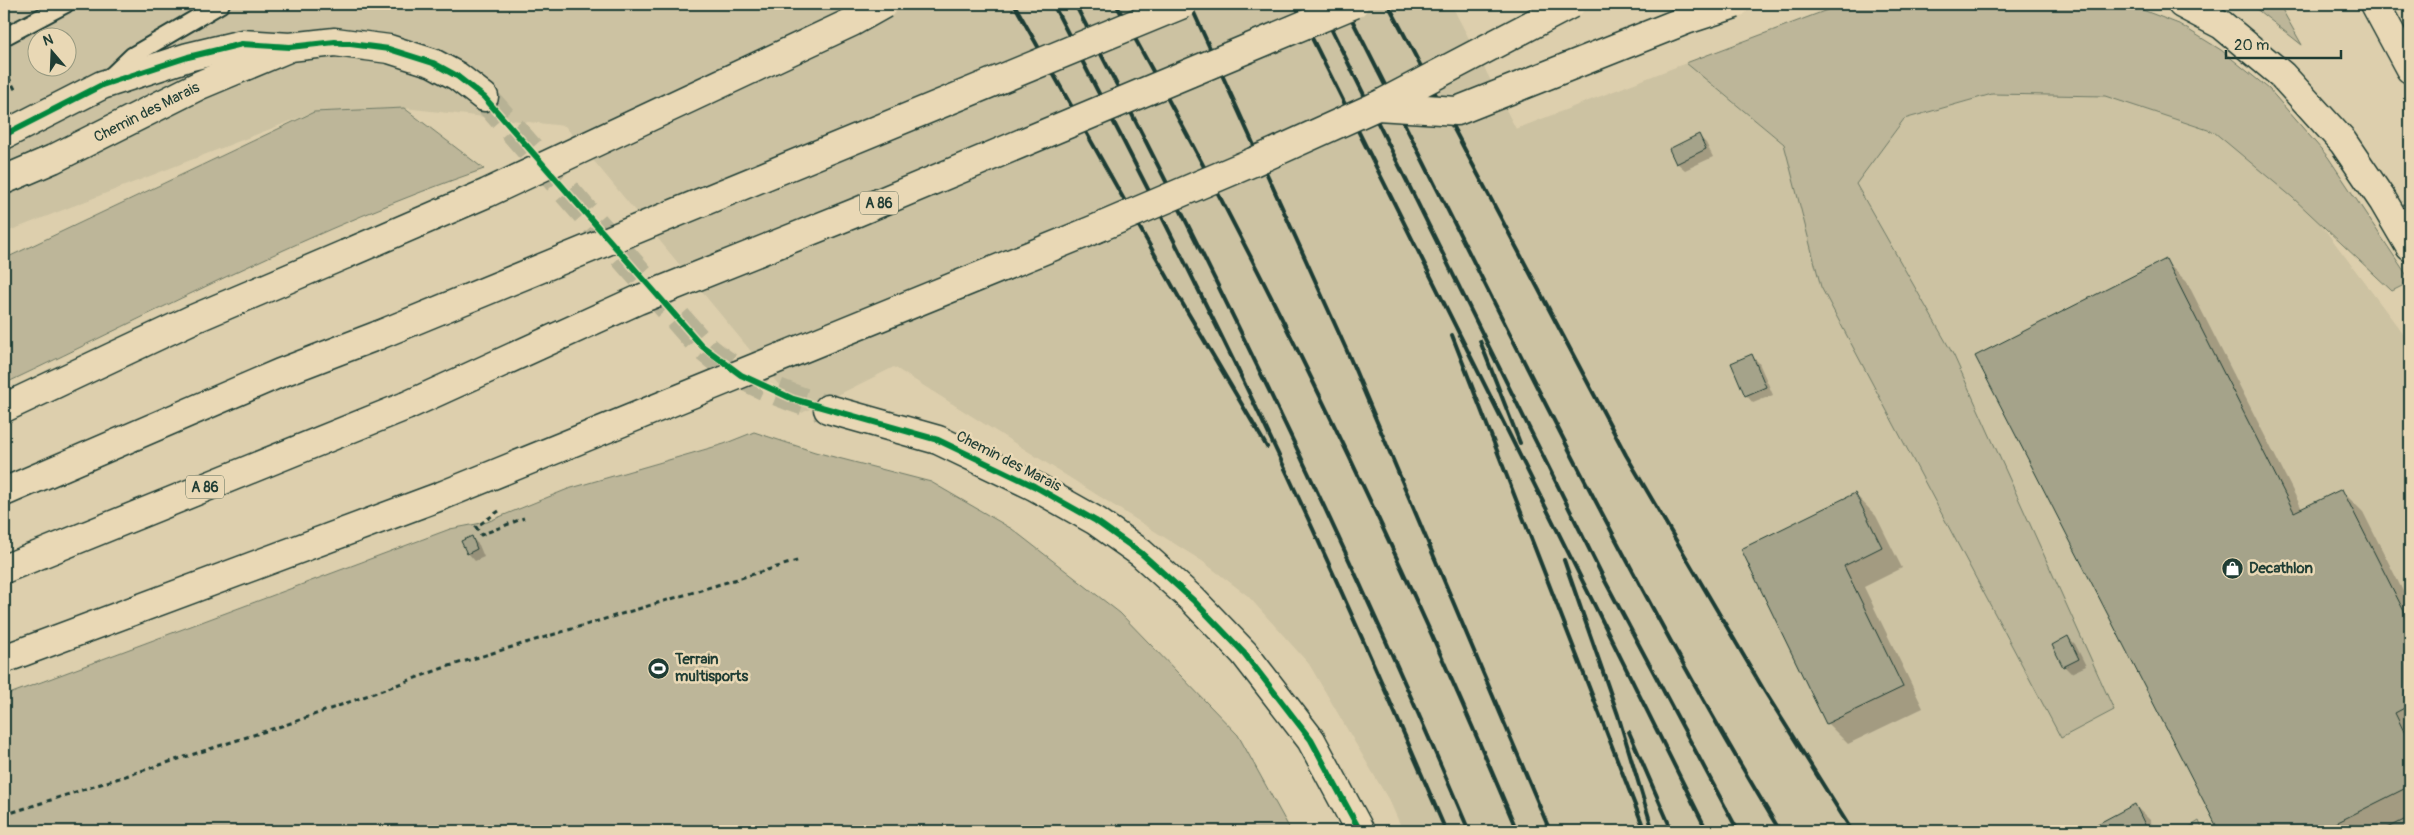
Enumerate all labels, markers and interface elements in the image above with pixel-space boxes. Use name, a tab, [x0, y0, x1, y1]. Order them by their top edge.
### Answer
north arrow	[28, 28, 78, 78]
scale bar	[2226, 28, 2342, 60]
text: N	[41, 31, 55, 50]
text: 20 m	[2234, 36, 2269, 55]
street label: Chemin des Marais	[91, 78, 203, 147]
road number: A 86	[860, 192, 898, 214]
street label: Chemin des Marais	[953, 427, 1065, 496]
road number: A 86	[186, 476, 224, 498]
shop icon: Decathlon	[2221, 556, 2245, 580]
place label: Decathlon	[2249, 559, 2314, 578]
place label: Terrain multisports	[674, 650, 748, 686]
sports icon: Terrain multisports	[647, 656, 671, 680]

